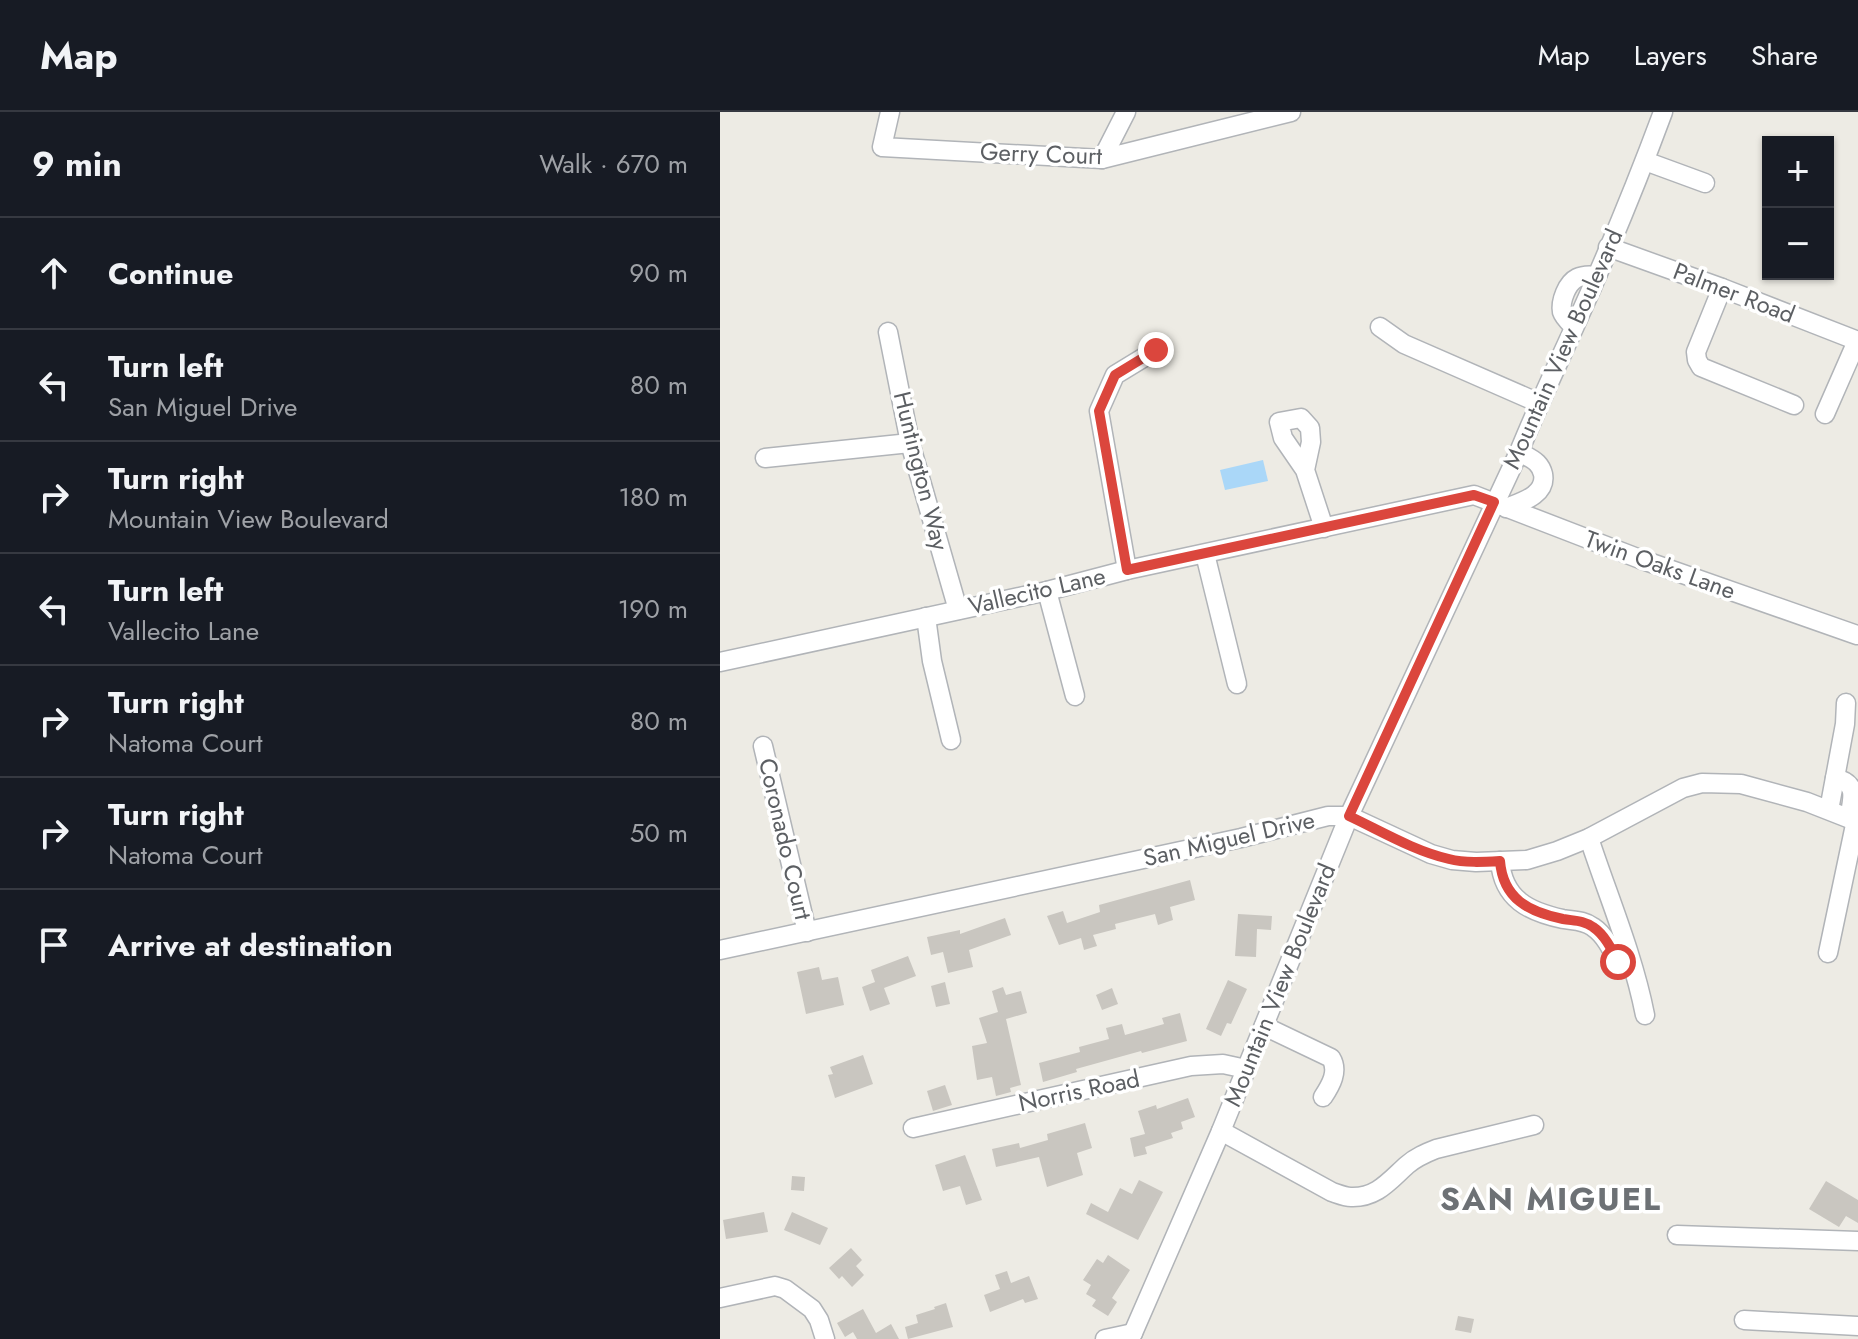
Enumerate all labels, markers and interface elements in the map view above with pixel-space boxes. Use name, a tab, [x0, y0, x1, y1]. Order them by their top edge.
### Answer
text: Map	[40, 28, 118, 83]
text: Map	[1538, 35, 1590, 76]
text: Layers	[1634, 35, 1707, 76]
text: Share	[1751, 35, 1818, 76]
street label: Gerry Court	[979, 134, 1103, 173]
map controls	[1762, 136, 1834, 280]
button: +	[1762, 136, 1834, 208]
text: 9 min	[32, 140, 122, 189]
text: Walk · 670 m	[539, 145, 688, 183]
button: −	[1762, 208, 1834, 280]
street label: Mountain View Boulevard	[1494, 223, 1631, 474]
icon: ahead	[32, 251, 76, 295]
text: Continue	[108, 252, 234, 295]
street label: Palmer Road	[1668, 253, 1800, 332]
text: 90 m	[629, 254, 688, 292]
route end	[1138, 332, 1174, 368]
text: Turn left	[108, 345, 223, 388]
icon: left	[32, 363, 76, 407]
text: 80 m	[630, 366, 688, 404]
text: San Miguel Drive	[108, 388, 297, 426]
street label: Huntington Way	[885, 388, 958, 554]
text: Turn right	[108, 457, 244, 500]
icon: right	[32, 475, 76, 519]
text: 180 m	[618, 478, 688, 516]
text: Mountain View Boulevard	[108, 500, 389, 538]
street label: Twin Oaks Lane	[1580, 521, 1740, 608]
street label: Vallecito Lane	[965, 558, 1109, 623]
text: Turn left	[108, 569, 223, 612]
icon: left	[32, 587, 76, 631]
text: 190 m	[618, 590, 688, 628]
text: Vallecito Lane	[108, 612, 259, 650]
text: Turn right	[108, 681, 244, 724]
icon: right	[32, 699, 76, 743]
text: 80 m	[630, 702, 688, 740]
text: Natoma Court	[108, 724, 263, 762]
street label: Coronado Court	[750, 755, 821, 923]
text: Turn right	[108, 793, 244, 836]
street label: San Miguel Drive	[1140, 802, 1318, 875]
icon: right	[32, 811, 76, 855]
text: 50 m	[630, 814, 688, 852]
text: Natoma Court	[108, 836, 263, 874]
street label: Mountain View Boulevard	[1215, 858, 1344, 1112]
icon: arrive	[32, 923, 76, 967]
text: Arrive at destination	[108, 924, 393, 967]
route start	[1600, 944, 1636, 980]
street label: Norris Road	[1015, 1061, 1143, 1120]
district label: SAN MIGUEL	[1440, 1176, 1662, 1222]

